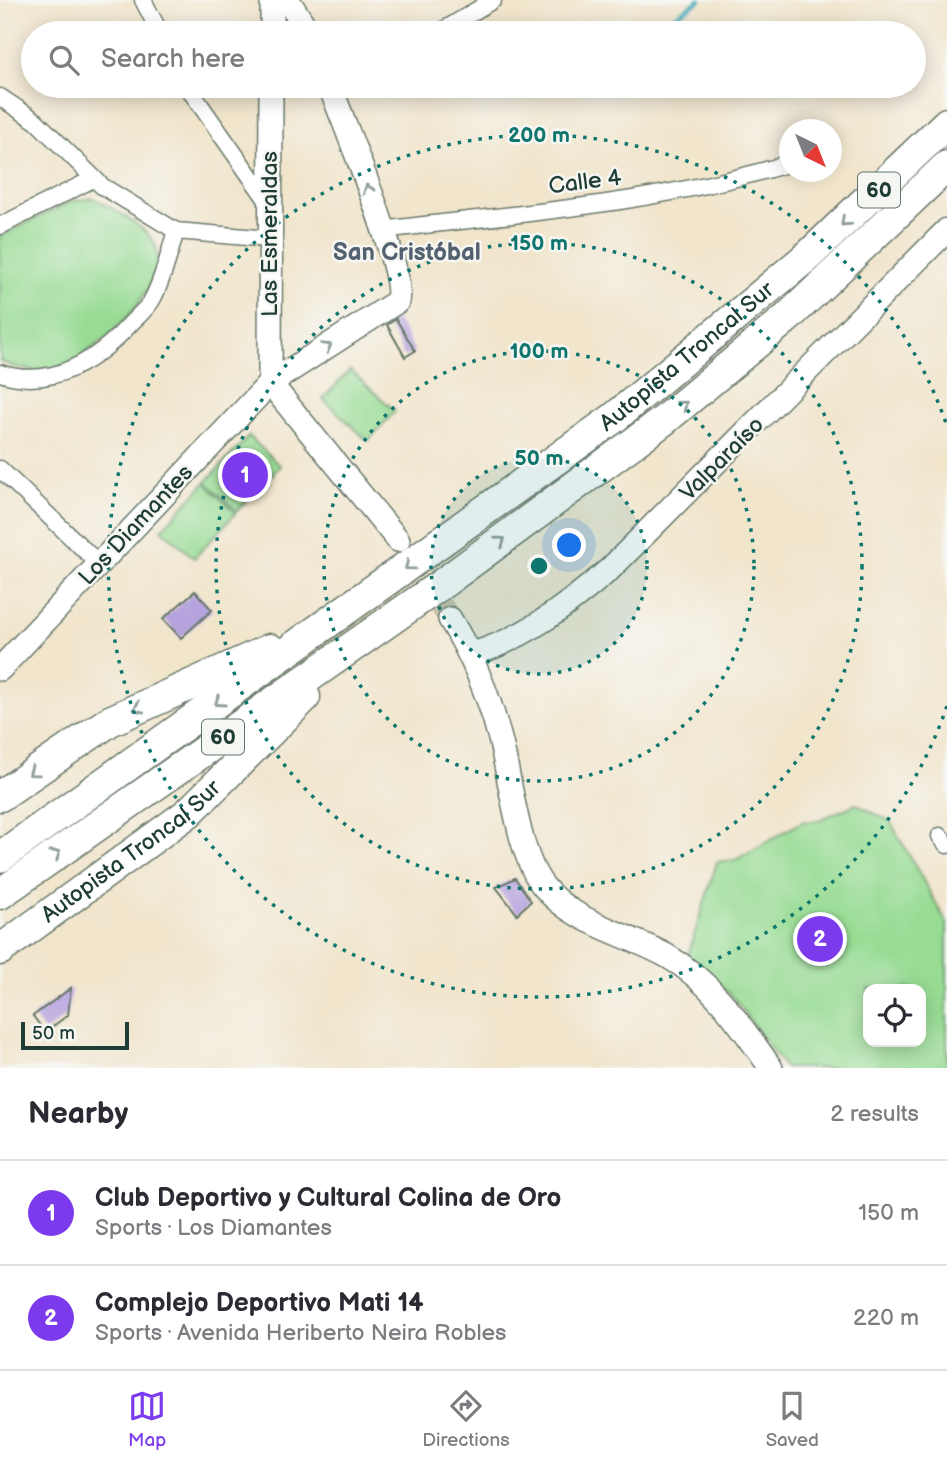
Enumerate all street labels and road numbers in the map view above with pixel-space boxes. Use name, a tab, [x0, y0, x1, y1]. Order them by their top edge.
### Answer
street label: Las Esmeraldas	[256, 151, 284, 317]
street label: Calle 4	[547, 164, 623, 200]
road number: 60	[858, 172, 900, 208]
street label: Autopista Troncal Sur	[594, 275, 780, 438]
street label: Valparaíso	[674, 411, 770, 507]
street label: Los Diamantes	[73, 459, 199, 591]
road number: 60	[202, 720, 244, 754]
street label: Autopista Troncal Sur	[36, 774, 227, 929]

